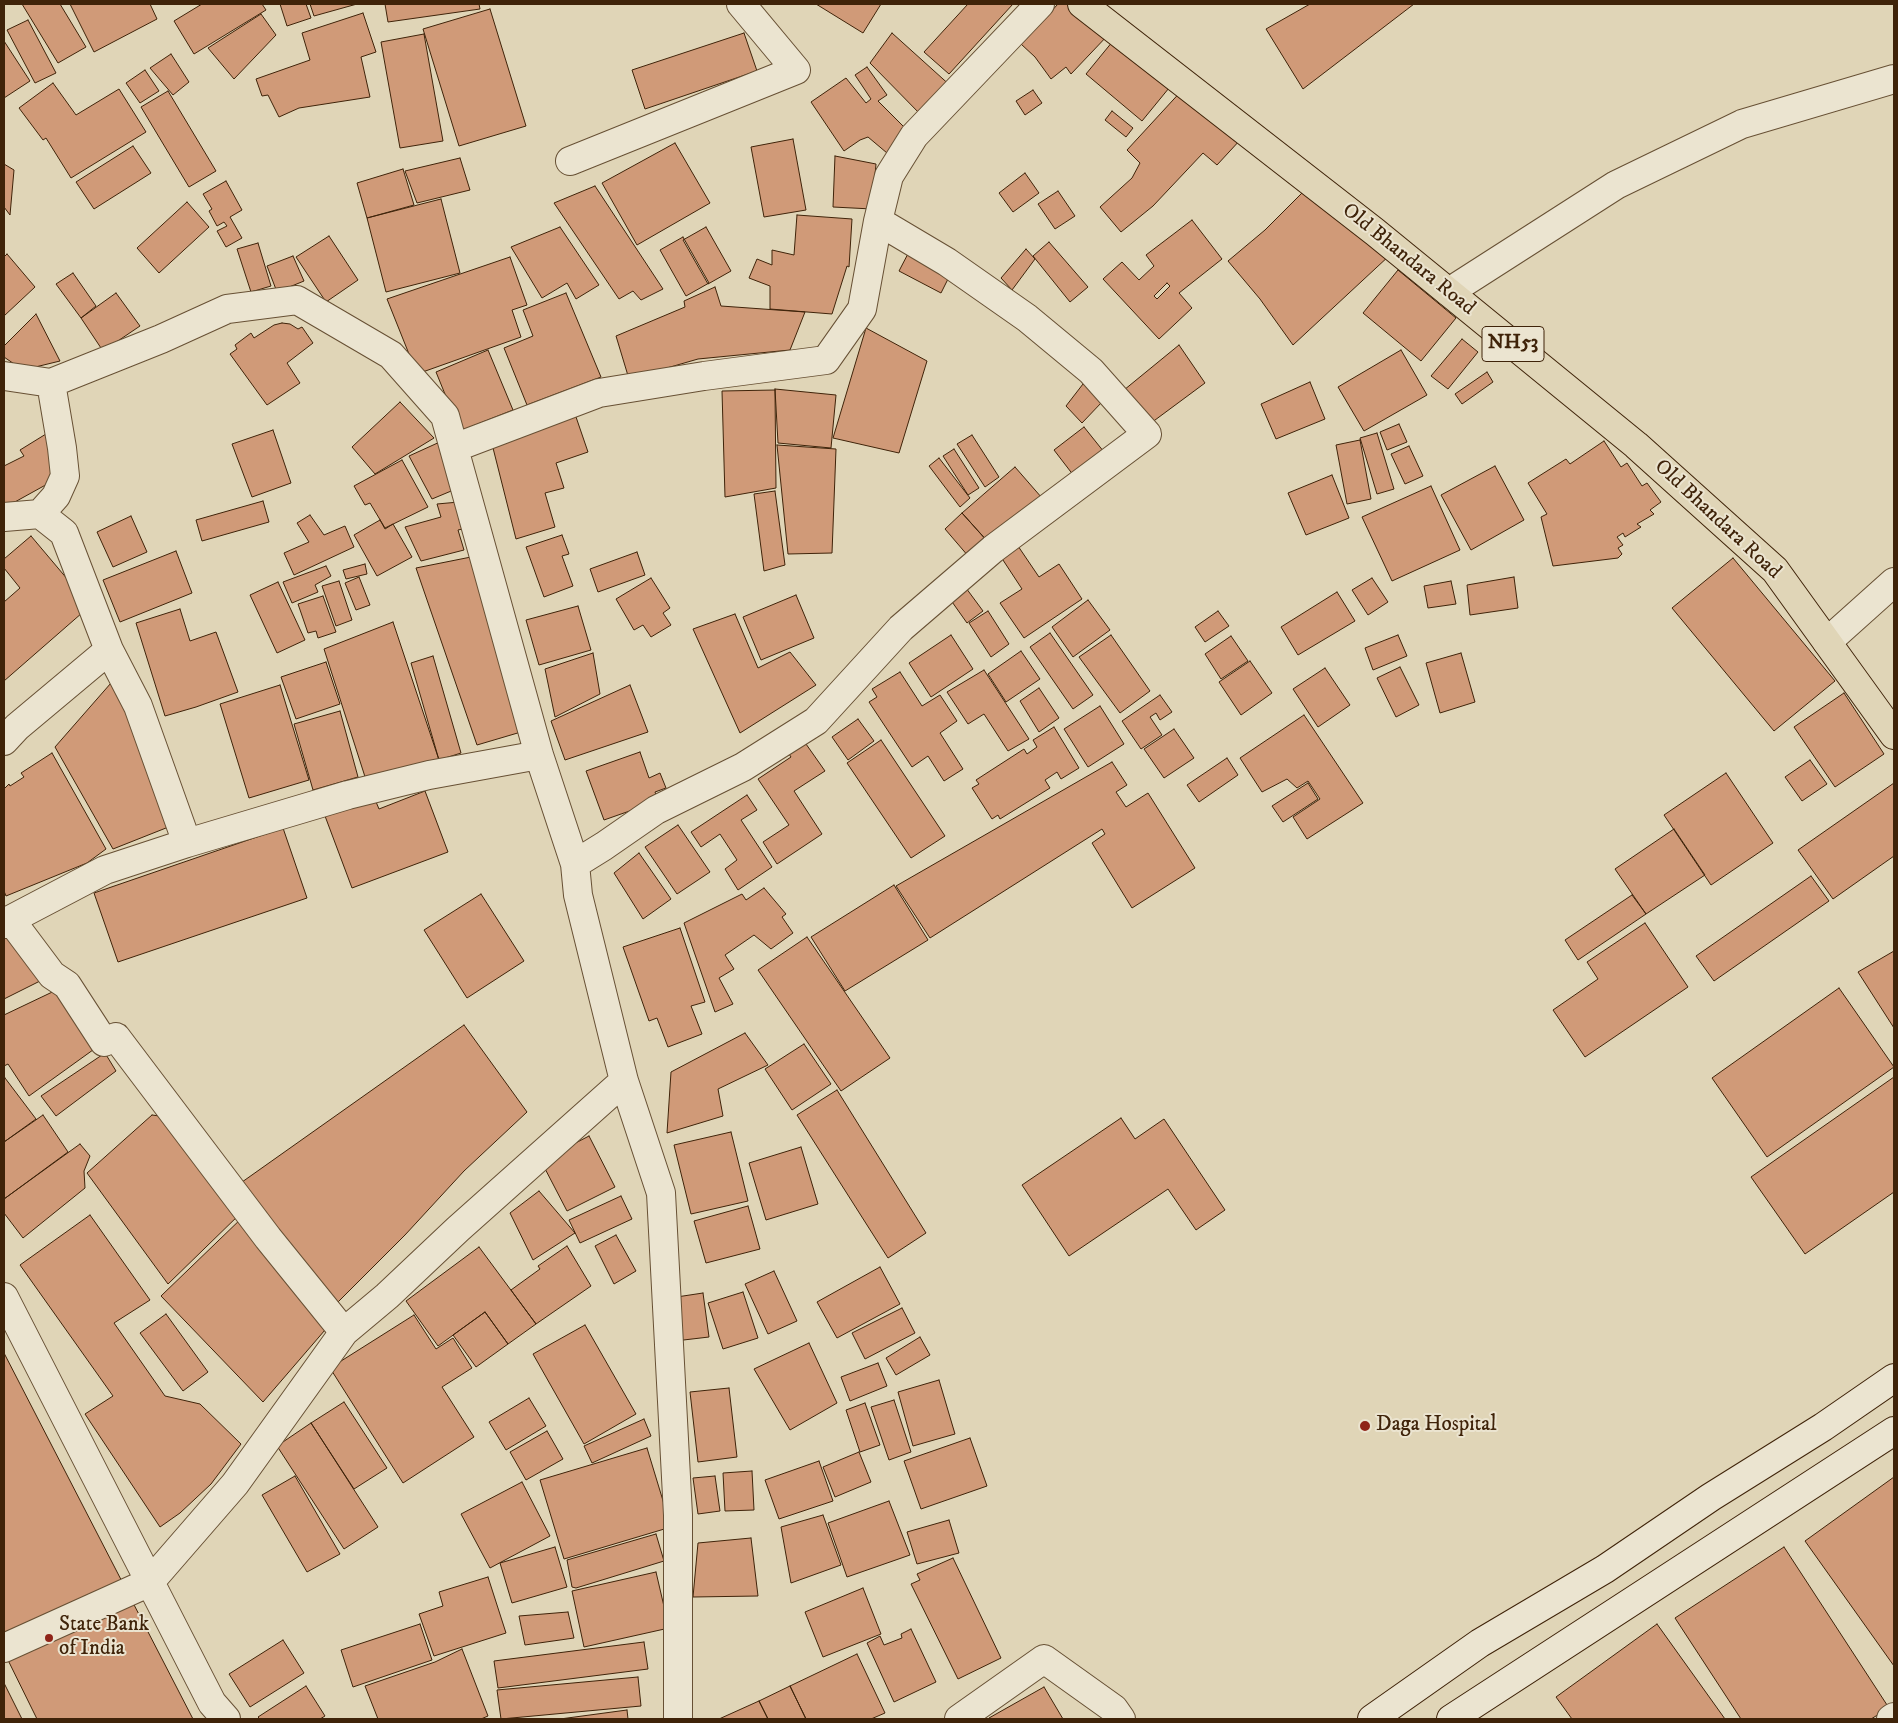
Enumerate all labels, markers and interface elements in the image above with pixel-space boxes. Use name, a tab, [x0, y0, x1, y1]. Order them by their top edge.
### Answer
street label: Old Bhandara Road	[1336, 199, 1480, 321]
road number: NH53	[1482, 326, 1544, 362]
street label: Old Bhandara Road	[1648, 455, 1786, 585]
place label: Daga Hospital	[1376, 1413, 1497, 1439]
marker: Daga Hospital	[1358, 1419, 1372, 1433]
place label: State Bank of India	[59, 1613, 149, 1663]
marker: State Bank of India	[43, 1632, 55, 1644]

